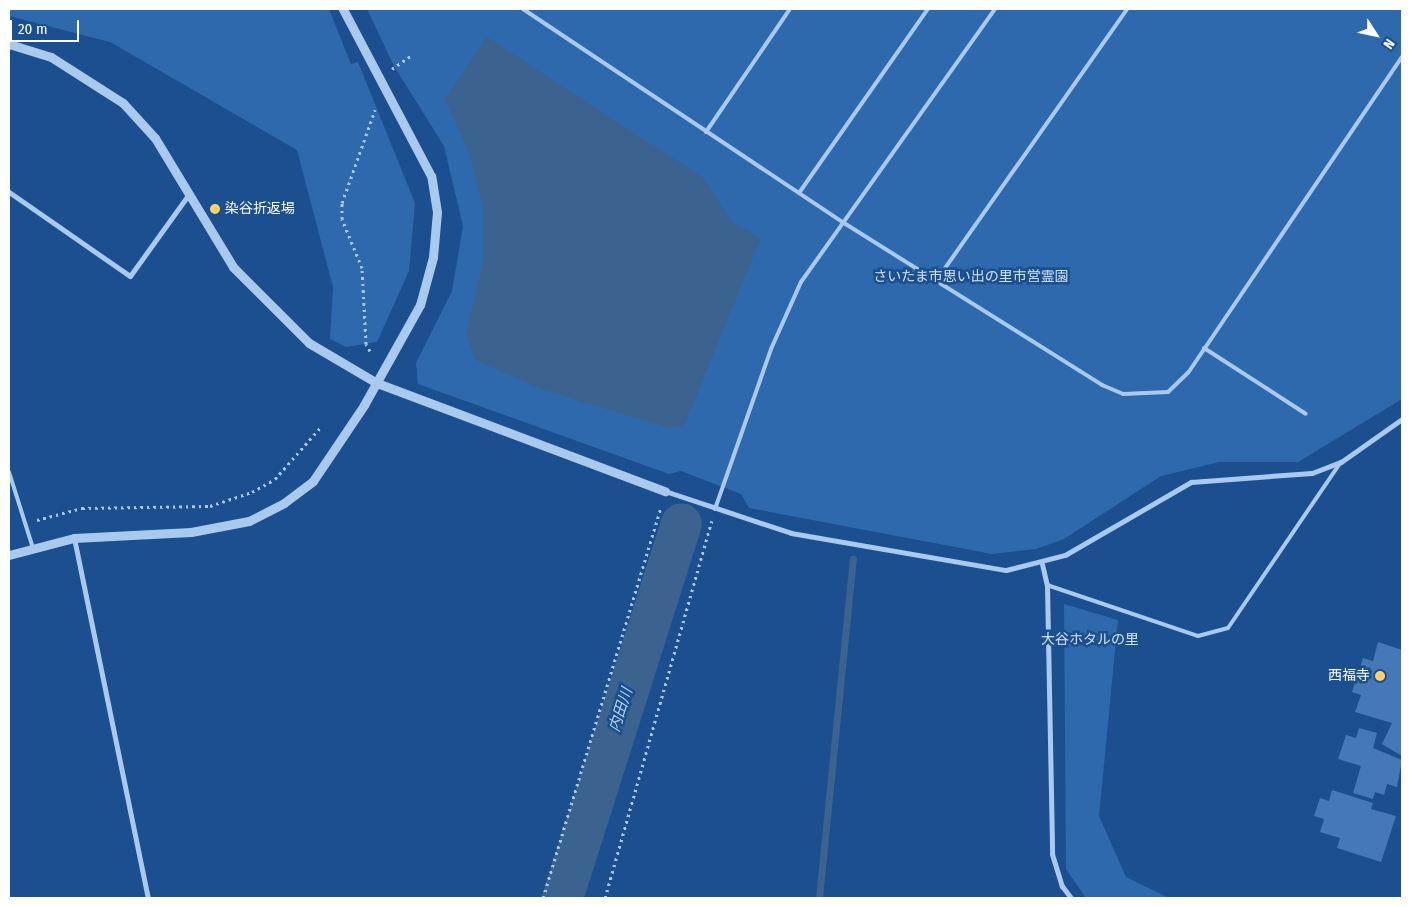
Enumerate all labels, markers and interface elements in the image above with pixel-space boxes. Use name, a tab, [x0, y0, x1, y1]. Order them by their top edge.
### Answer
scale bar	[12, 10, 81, 42]
north arrow	[1351, 10, 1401, 60]
text: 20 m	[18, 20, 48, 38]
text: N	[1379, 36, 1398, 52]
place label: 染谷折返場	[225, 201, 295, 217]
marker: 染谷折返場	[209, 203, 221, 215]
park label: さいたま市思い出の里市営霊園	[873, 269, 1069, 285]
park label: 大谷ホタルの里	[1041, 632, 1139, 648]
place label: 西福寺	[1328, 668, 1370, 684]
marker: 西福寺	[1374, 670, 1386, 682]
water label: 内田川	[605, 686, 637, 734]

